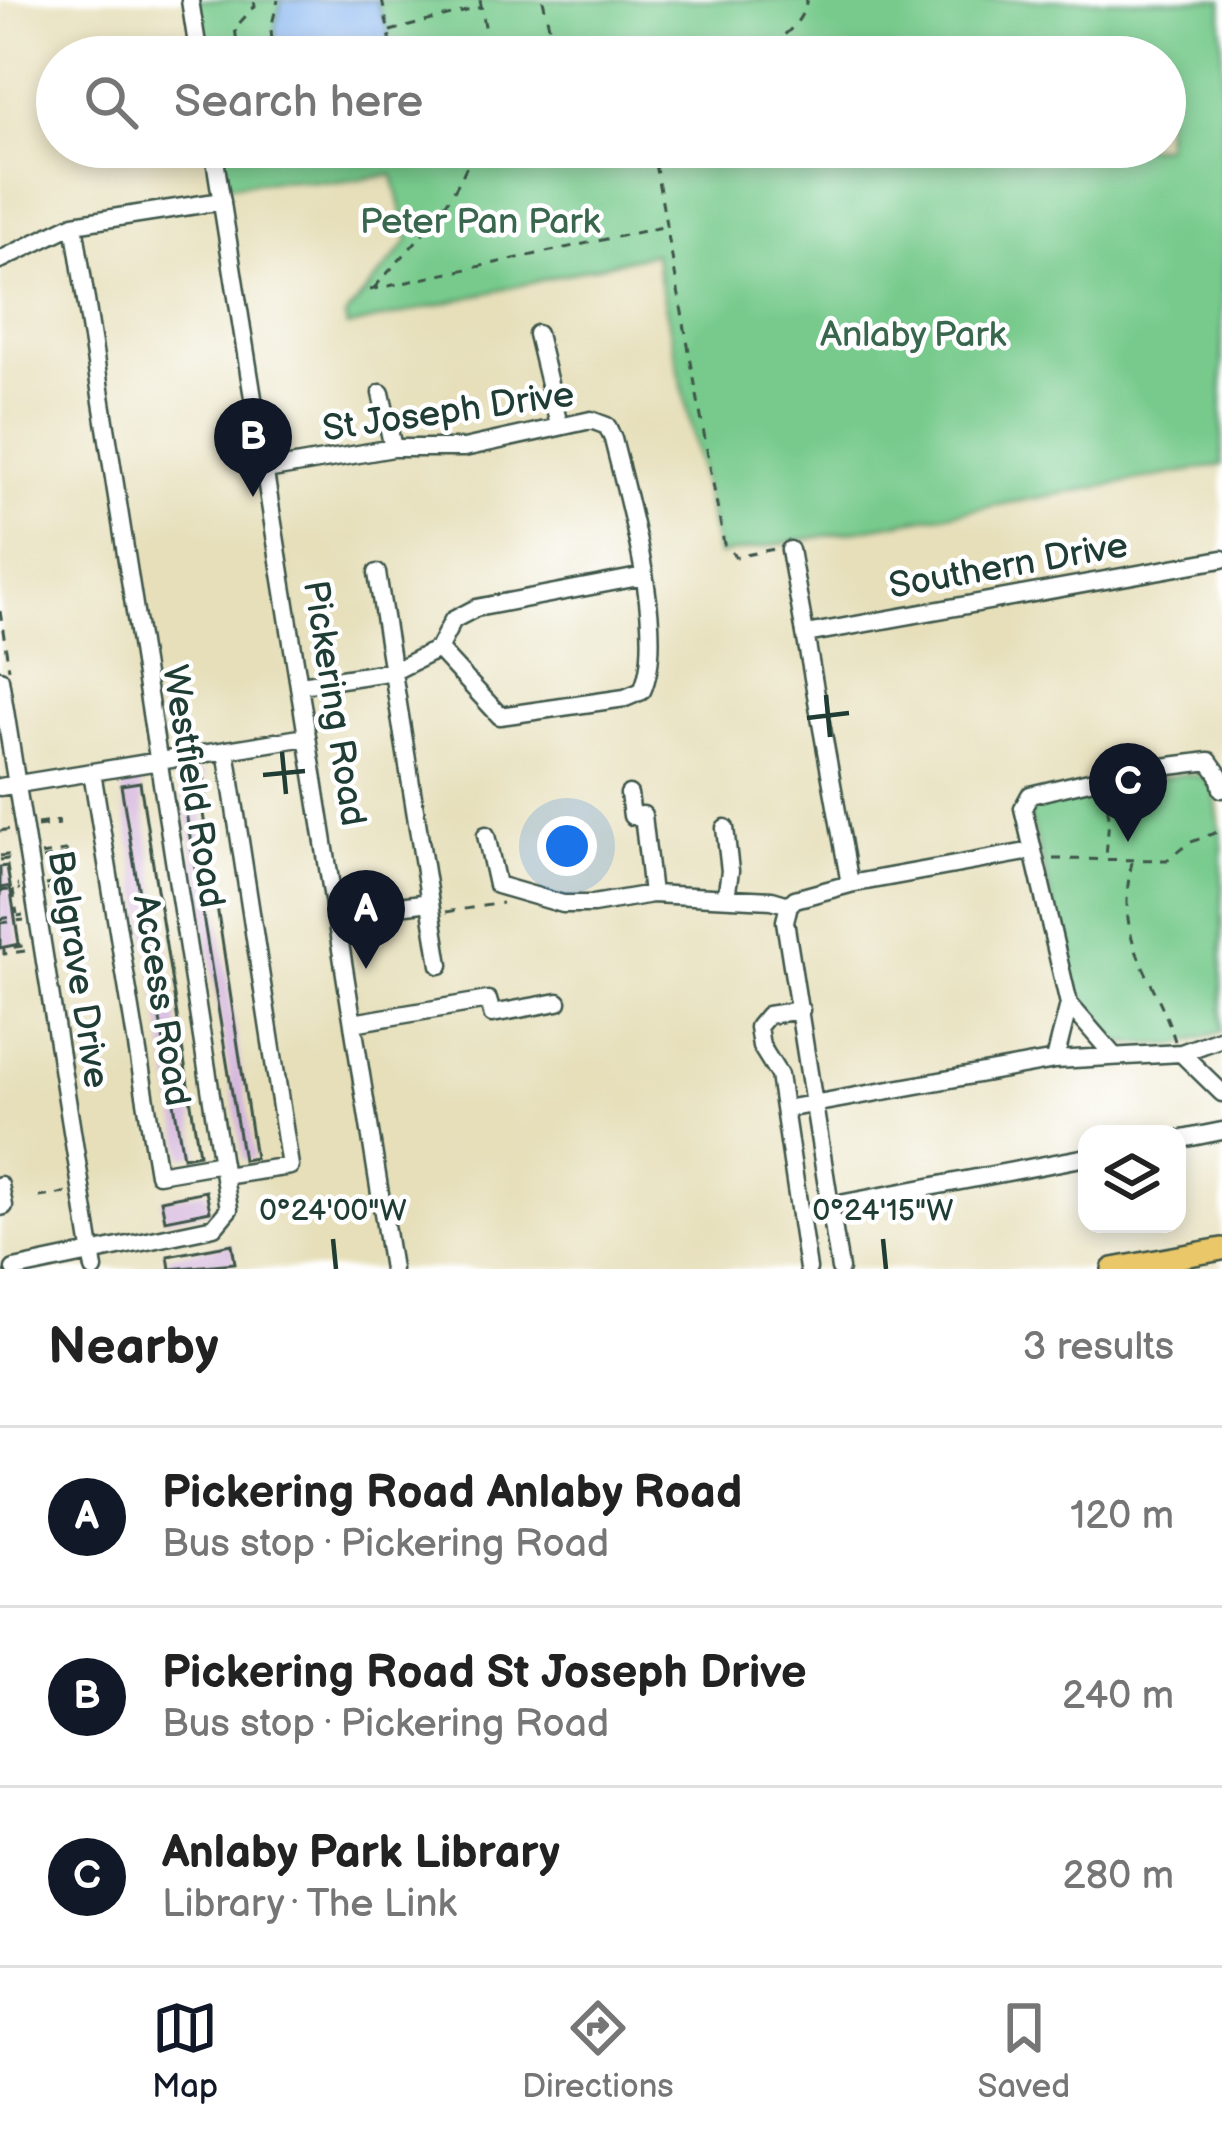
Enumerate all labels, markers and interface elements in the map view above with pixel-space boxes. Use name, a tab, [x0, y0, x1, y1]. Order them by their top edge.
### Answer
search box	[36, 36, 1186, 168]
icon: search	[78, 69, 144, 135]
text: Search here	[174, 75, 423, 130]
park label: Peter Pan Park	[360, 201, 601, 244]
park label: Anlaby Park	[820, 314, 1006, 357]
street label: St Joseph Drive	[320, 374, 577, 451]
pin: B	[214, 398, 292, 497]
street label: Southern Drive	[886, 524, 1131, 609]
street label: Pickering Road	[293, 578, 374, 829]
street label: Westfield Road	[152, 662, 233, 911]
pin: C	[1089, 743, 1167, 842]
your location	[537, 816, 597, 876]
street label: Belgrave Drive	[38, 848, 118, 1091]
pin: A	[327, 870, 405, 969]
street label: Access Road	[123, 892, 198, 1109]
map controls	[1078, 1125, 1186, 1233]
button: layers	[1078, 1125, 1186, 1233]
text: 0°24'00"W	[259, 1193, 407, 1229]
text: 0°24'15"W	[812, 1193, 954, 1229]
text: Nearby	[48, 1317, 219, 1378]
text: 3 results	[1022, 1324, 1174, 1371]
text: Pickering Road Anlaby Road	[162, 1466, 742, 1521]
text: A	[75, 1493, 99, 1540]
text: 120 m	[1070, 1493, 1174, 1540]
text: Bus stop · Pickering Road	[162, 1521, 609, 1568]
text: Pickering Road St Joseph Drive	[162, 1646, 807, 1701]
text: B	[73, 1673, 101, 1720]
text: 240 m	[1062, 1673, 1174, 1720]
text: Bus stop · Pickering Road	[162, 1701, 609, 1748]
text: Anlaby Park Library	[162, 1826, 560, 1881]
text: C	[73, 1853, 101, 1900]
text: 280 m	[1063, 1853, 1174, 1900]
text: Library · The Link	[162, 1881, 457, 1928]
tab: Map	[152, 1995, 218, 2107]
tab: Directions	[522, 1995, 674, 2107]
tab: Saved	[977, 1995, 1070, 2107]

